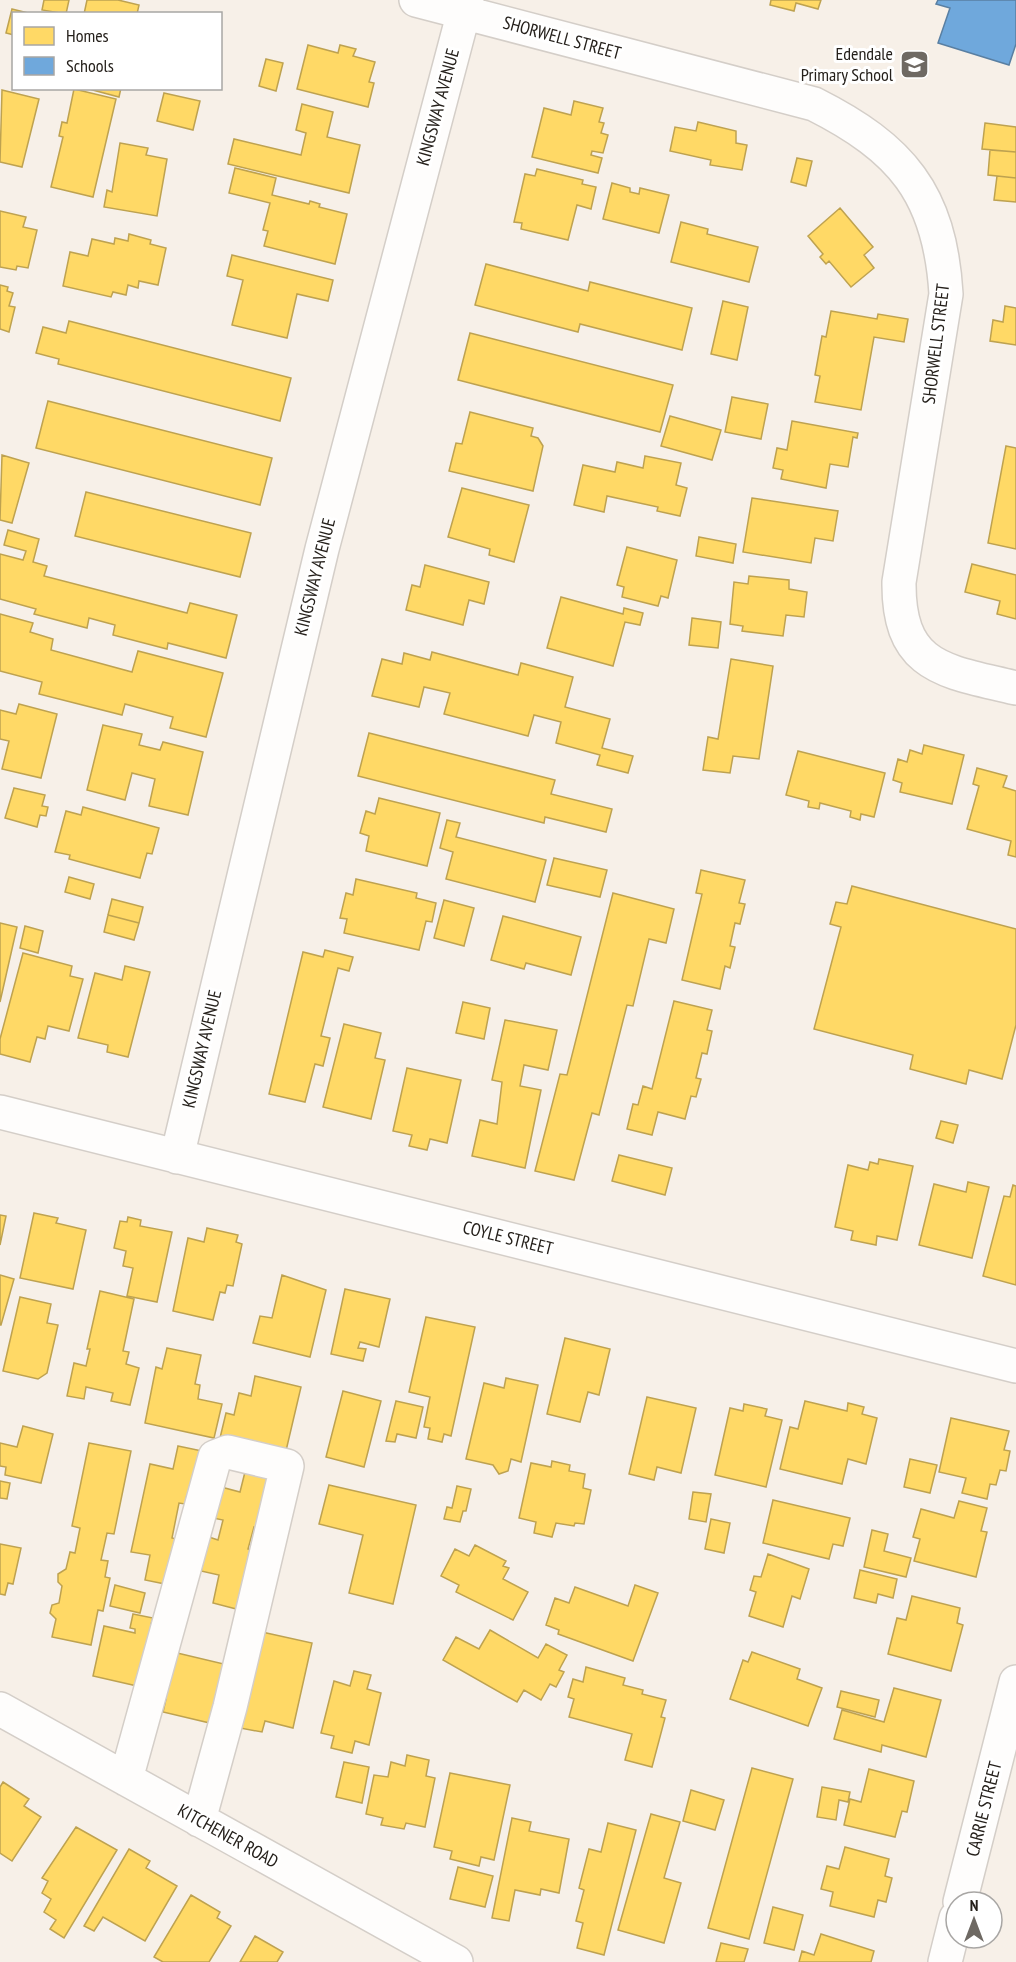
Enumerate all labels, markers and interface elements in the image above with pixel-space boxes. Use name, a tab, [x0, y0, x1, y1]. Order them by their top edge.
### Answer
street label: SHORWELL STREET	[501, 11, 624, 64]
legend	[12, 12, 222, 90]
text: Homes	[66, 24, 109, 47]
place label: Edendale Primary School	[801, 42, 894, 86]
street label: KINGSWAY AVENUE	[411, 46, 464, 168]
school or university icon: Edendale Primary School	[898, 48, 930, 80]
text: Schools	[66, 54, 114, 77]
street label: SHORWELL STREET	[917, 282, 954, 405]
street label: KINGSWAY AVENUE	[289, 516, 340, 638]
street label: KINGSWAY AVENUE	[177, 988, 226, 1110]
street label: COYLE STREET	[461, 1215, 556, 1260]
street label: CARRIE STREET	[961, 1759, 1006, 1859]
street label: KITCHENER ROAD	[174, 1798, 283, 1873]
north arrow	[944, 1890, 1004, 1950]
text: N	[970, 1895, 978, 1915]

